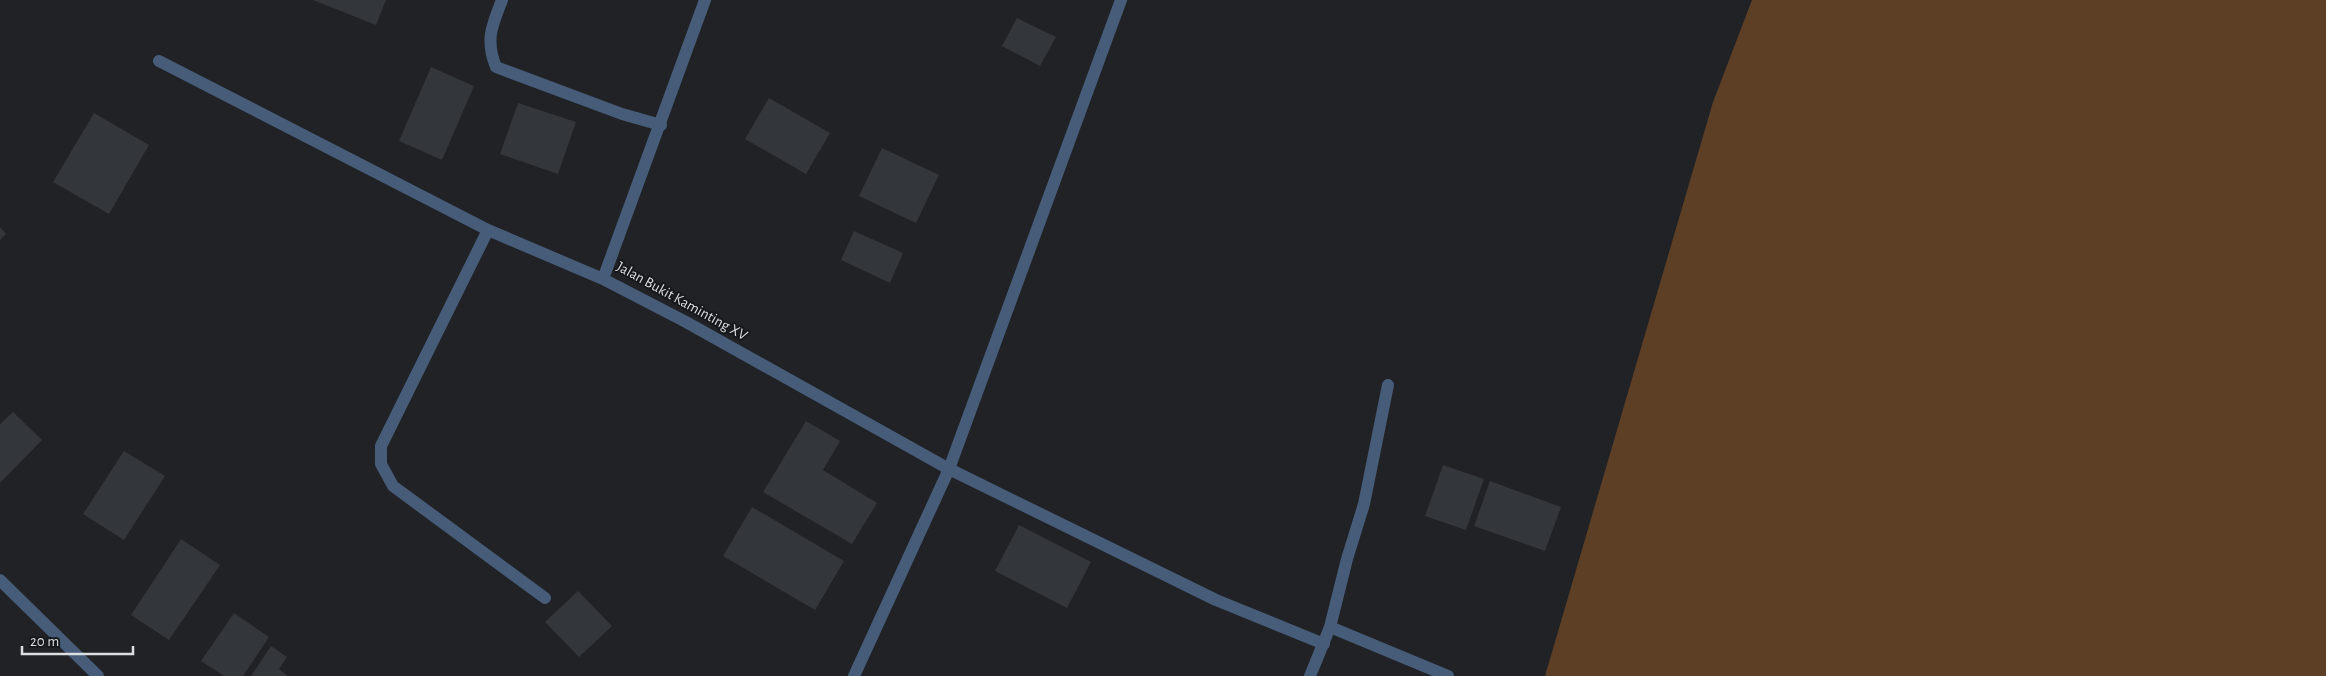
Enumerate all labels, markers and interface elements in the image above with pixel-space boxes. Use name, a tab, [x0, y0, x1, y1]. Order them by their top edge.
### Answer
street label: Jalan Bukit Kaminting XV	[614, 259, 750, 343]
scale bar	[22, 624, 134, 656]
text: 20 m	[30, 634, 59, 649]

